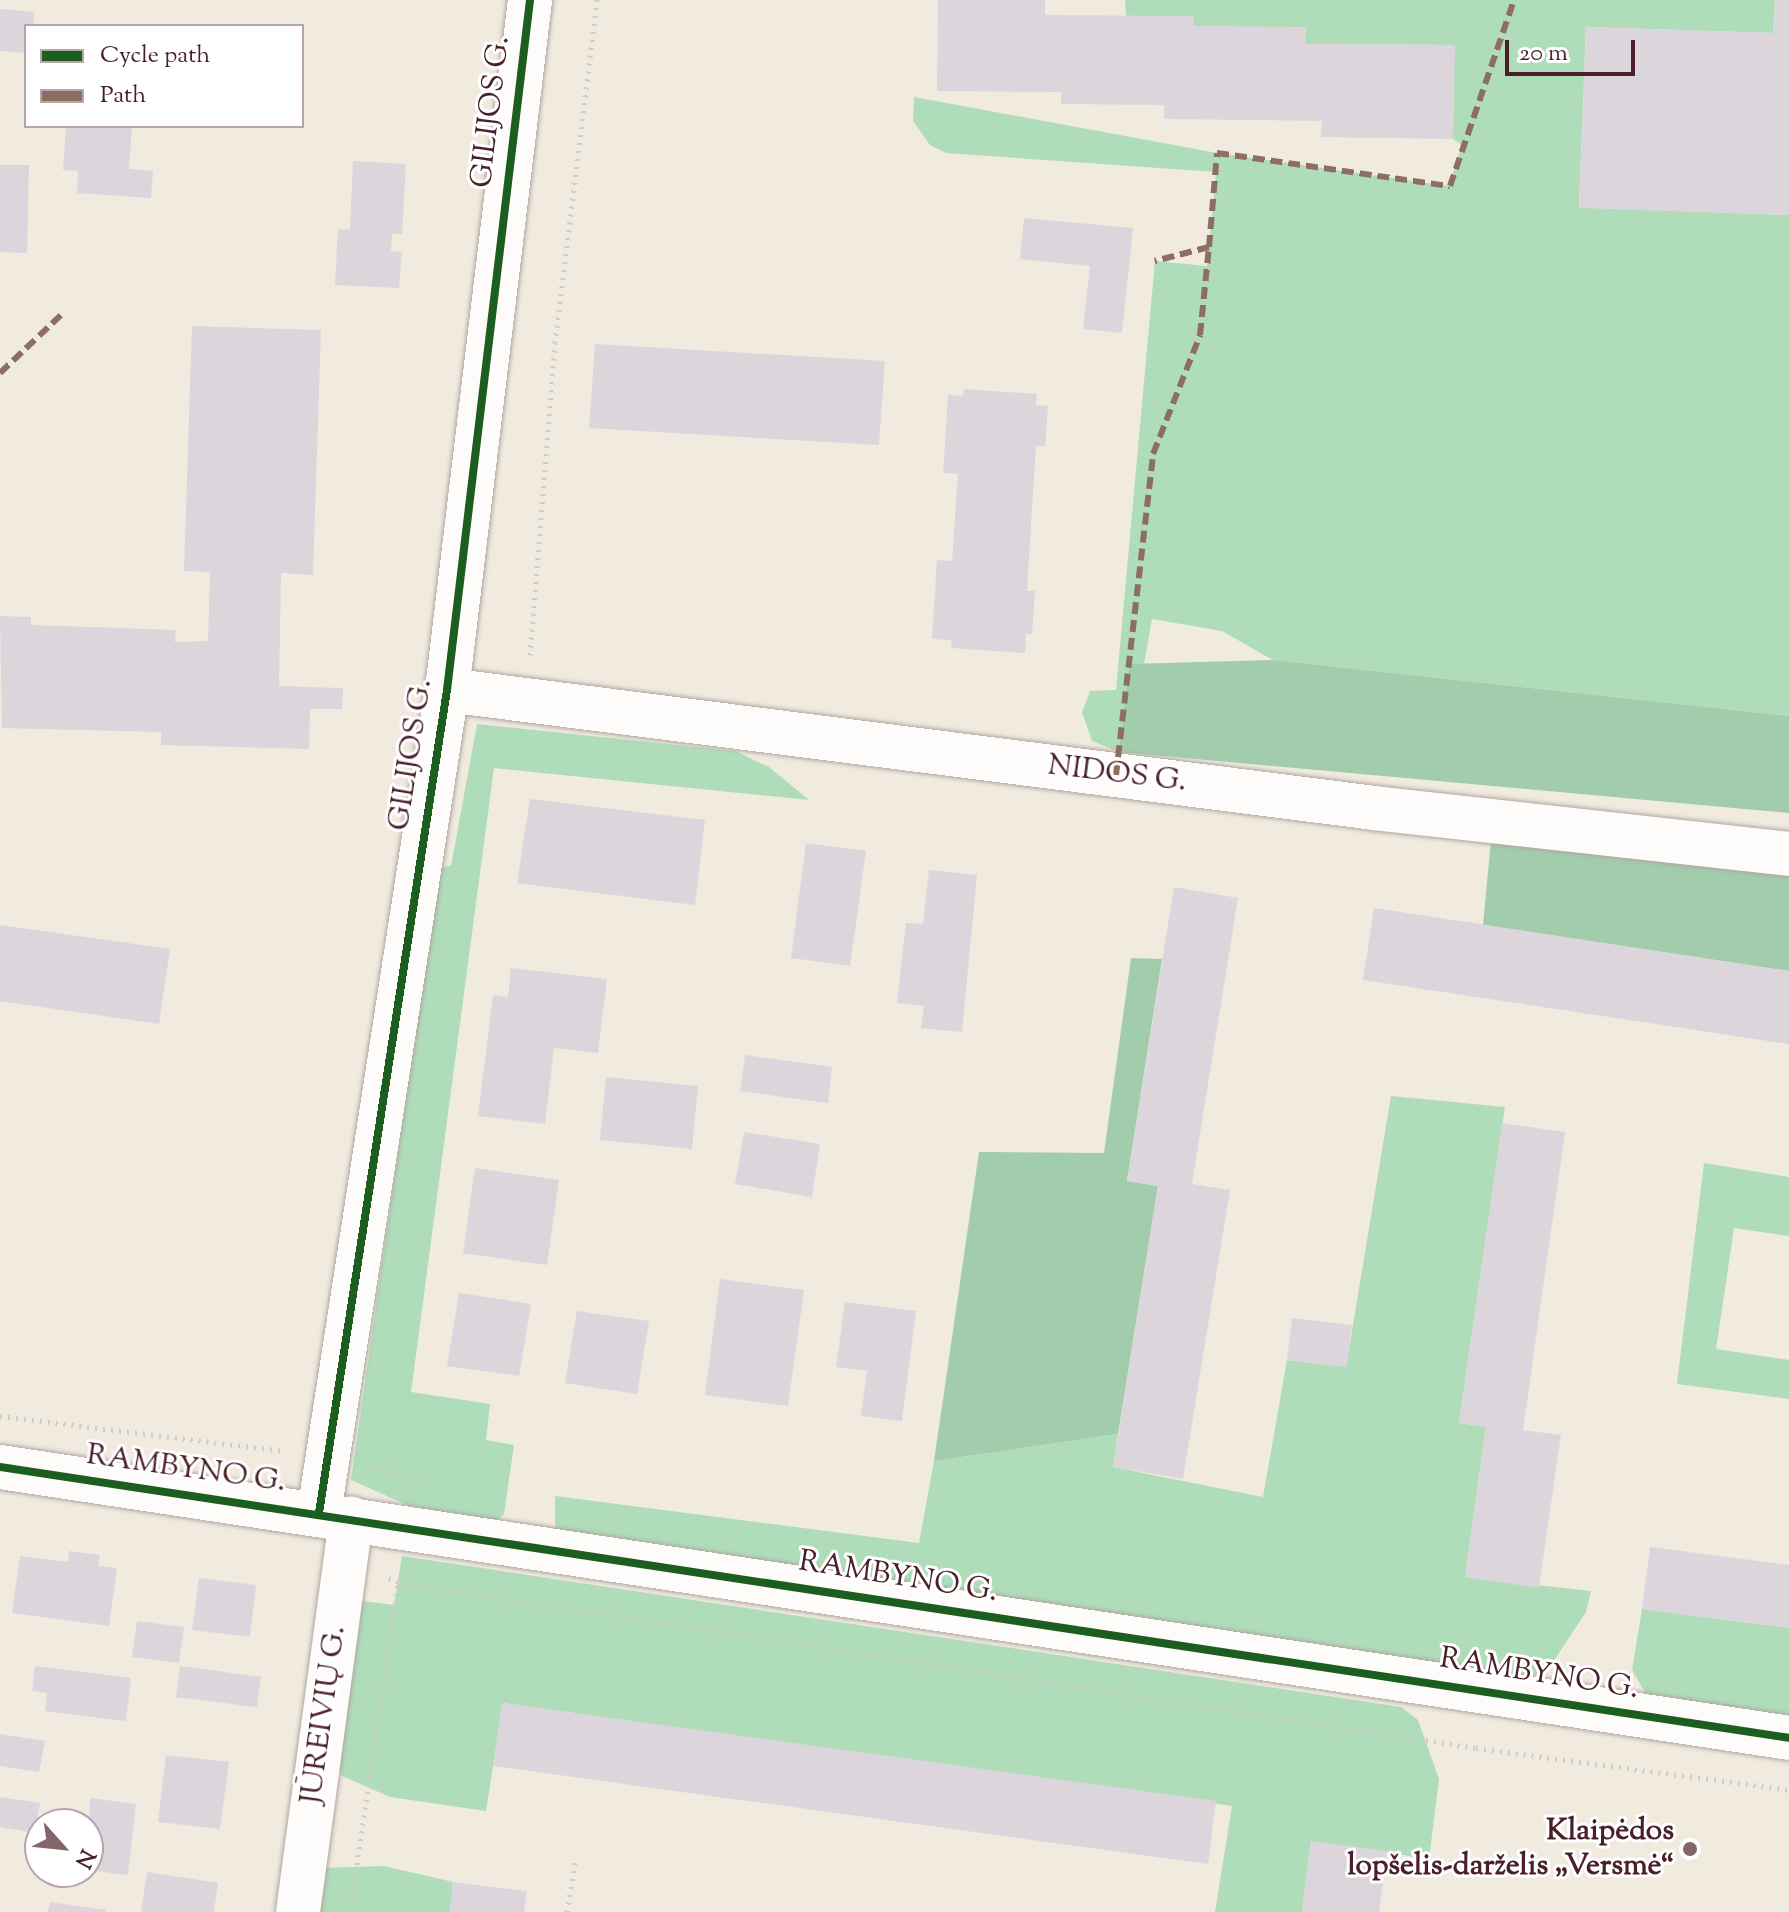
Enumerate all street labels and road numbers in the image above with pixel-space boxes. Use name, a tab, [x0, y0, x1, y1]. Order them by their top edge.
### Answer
street label: GILIJOS G.	[465, 34, 519, 190]
street label: GILIJOS G.	[382, 677, 442, 833]
street label: NIDOS G.	[1046, 749, 1188, 801]
street label: RAMBYNO G.	[84, 1438, 288, 1502]
street label: RAMBYNO G.	[796, 1545, 1000, 1611]
street label: JŪREIVIŲ G.	[295, 1624, 355, 1806]
street label: RAMBYNO G.	[1437, 1642, 1641, 1708]

